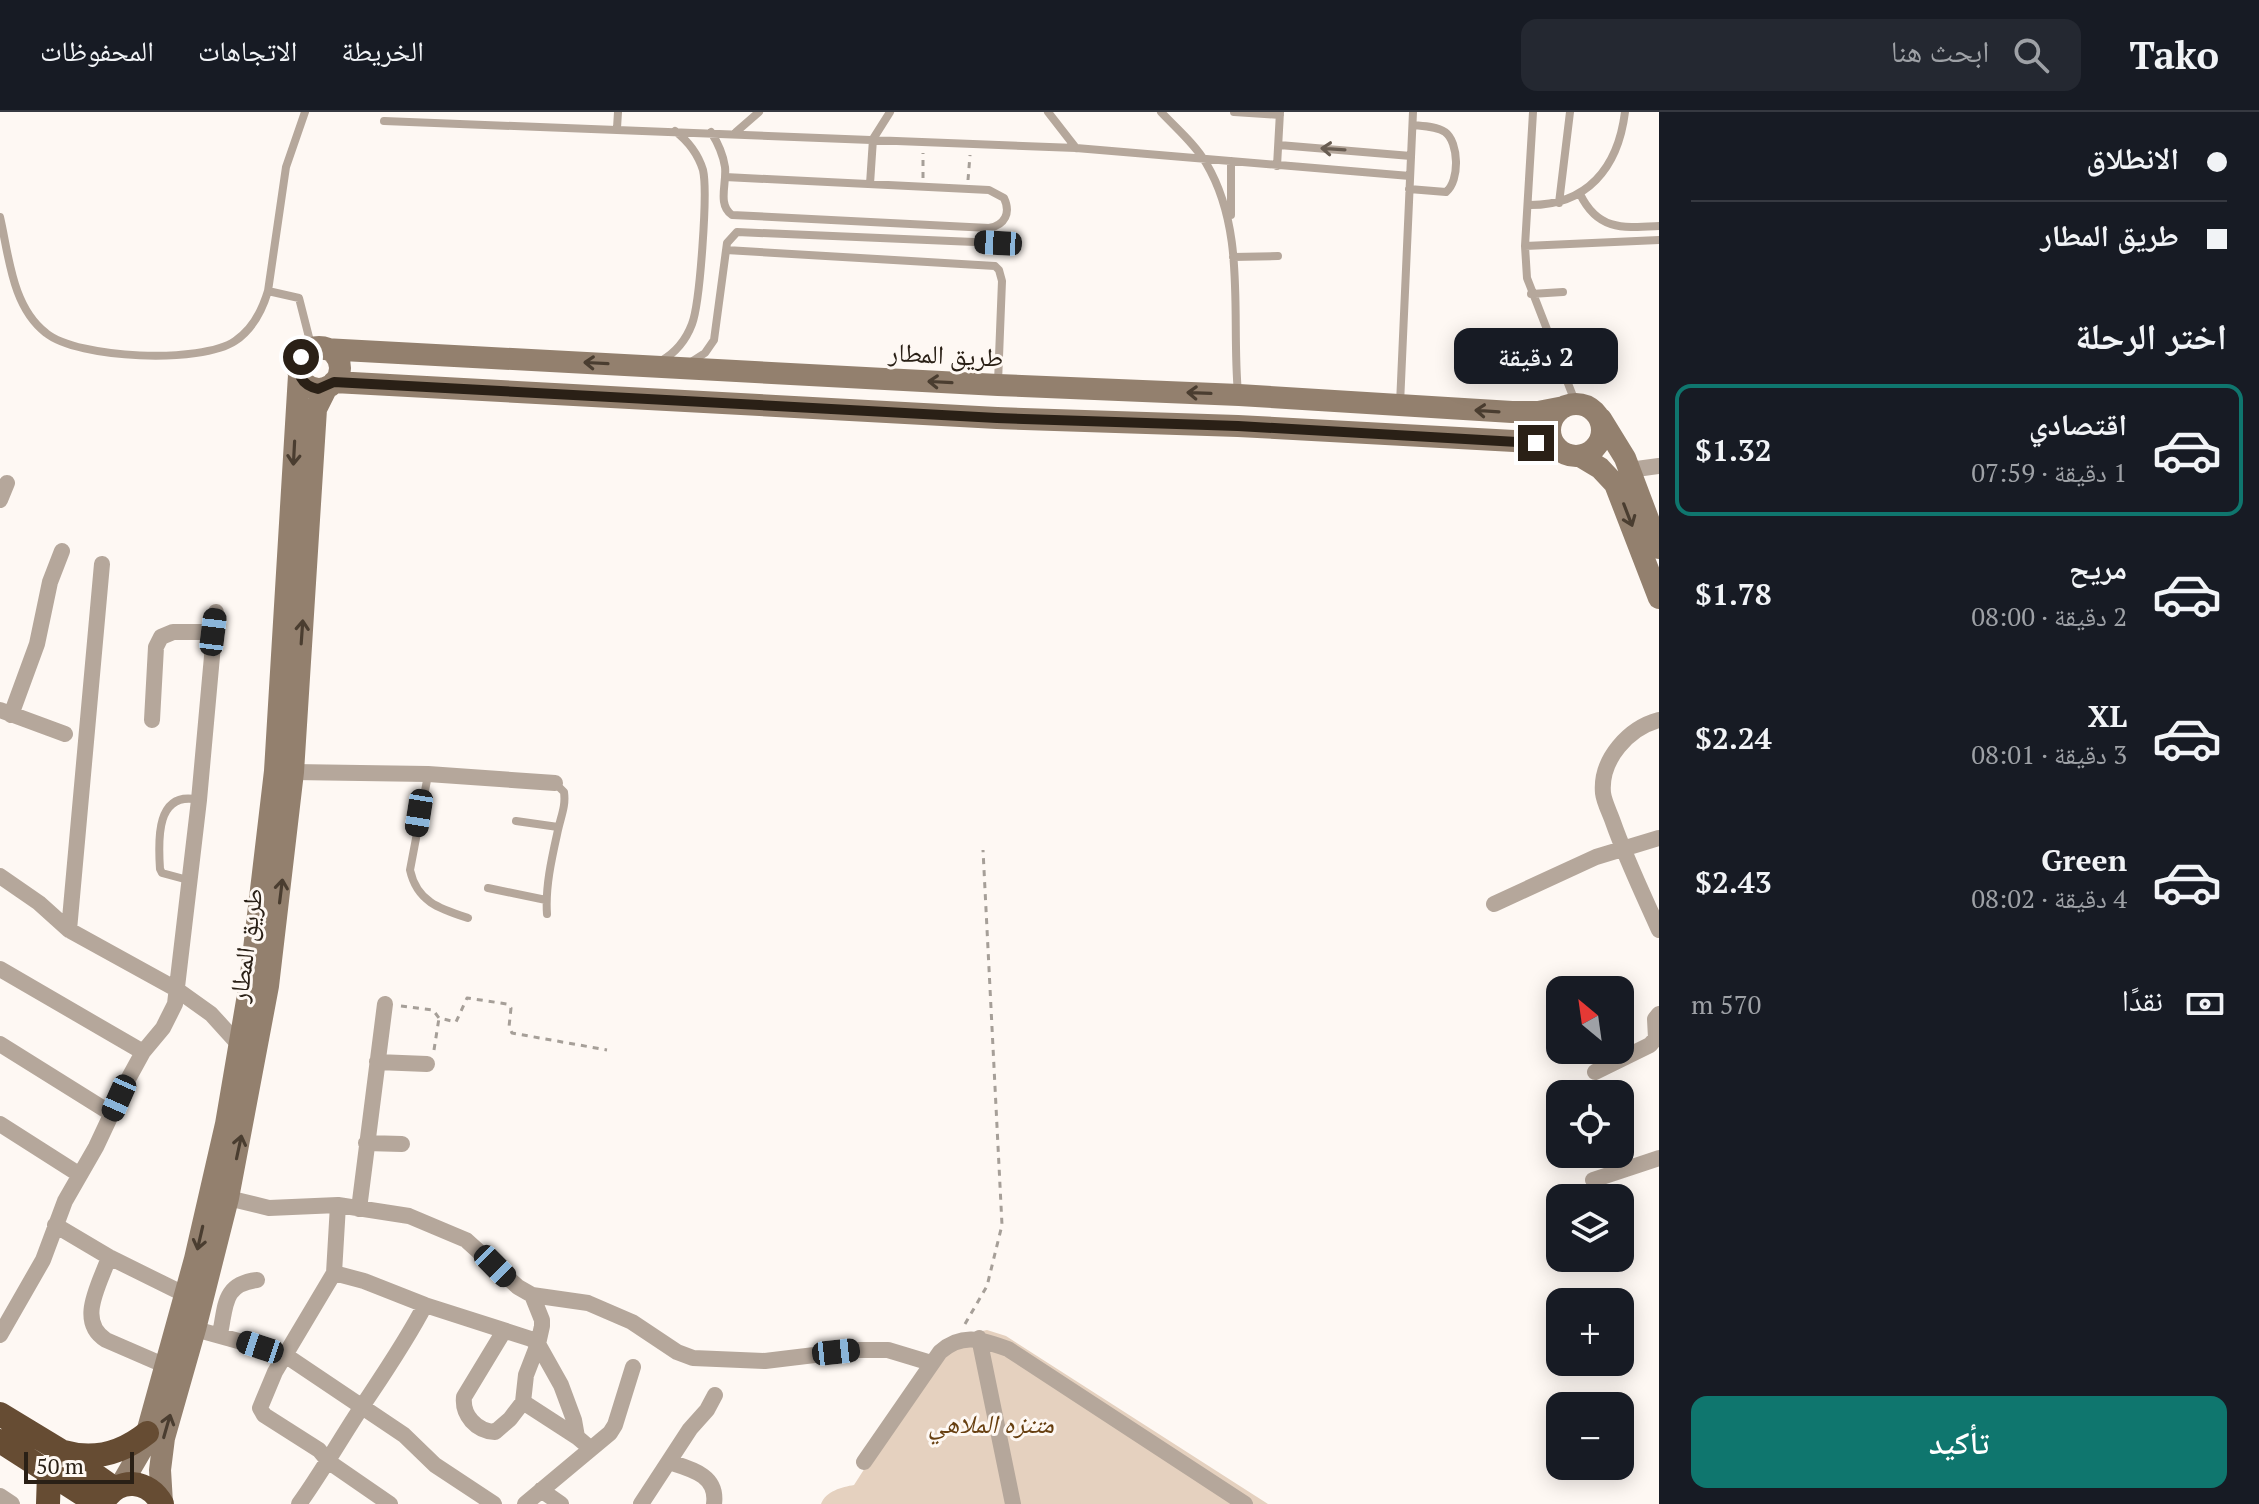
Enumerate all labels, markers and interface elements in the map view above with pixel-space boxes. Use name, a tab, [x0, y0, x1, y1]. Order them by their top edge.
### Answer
search box	[1521, 19, 2081, 91]
text: Tako	[2129, 30, 2219, 80]
text: ابحث هنا	[1891, 31, 1989, 71]
text: المحفوظات	[40, 32, 154, 69]
text: الاتجاهات	[198, 32, 297, 69]
text: الخريطة	[341, 32, 424, 69]
icon: search	[2009, 33, 2053, 77]
text: الانطلاق	[2086, 138, 2179, 178]
one-way arrow	[1320, 142, 1347, 157]
text: طريق المطار	[2040, 215, 2179, 255]
car	[973, 230, 1023, 256]
text: اختر الرحلة	[2075, 312, 2227, 359]
callout: 2 دقيقة	[1454, 327, 1618, 383]
street label: طريق المطار	[887, 334, 1004, 374]
route start	[283, 339, 319, 375]
text: 2 دقيقة	[1498, 339, 1574, 373]
one-way arrow	[583, 355, 610, 370]
one-way arrow	[927, 374, 954, 389]
one-way arrow	[1186, 386, 1213, 401]
one-way arrow	[1474, 403, 1501, 418]
text: اقتصادي	[2029, 404, 2127, 444]
icon: car	[2151, 414, 2223, 486]
route end	[1518, 425, 1554, 461]
text: $1.32	[1695, 430, 1772, 470]
one-way arrow	[287, 439, 302, 466]
text: 1 دقيقة · 07:59	[1971, 455, 2127, 489]
one-way arrow	[1622, 502, 1636, 527]
text: مريح	[2069, 548, 2127, 588]
icon: car	[2151, 558, 2223, 630]
text: $1.78	[1695, 574, 1772, 614]
text: 2 دقيقة · 08:00	[1971, 599, 2127, 633]
car	[198, 607, 228, 657]
one-way arrow	[295, 619, 310, 646]
text: XL	[2088, 696, 2127, 736]
icon: car	[2151, 702, 2223, 774]
text: $2.24	[1695, 718, 1772, 758]
text: 3 دقيقة · 08:01	[1971, 737, 2127, 771]
car	[403, 787, 435, 839]
text: Green	[2041, 840, 2127, 880]
icon: car	[2151, 846, 2223, 918]
text: $2.43	[1695, 862, 1772, 902]
one-way arrow	[273, 878, 288, 905]
text: 4 دقيقة · 08:02	[1971, 881, 2127, 915]
street label: طريق المطار	[220, 886, 270, 1005]
north arrow	[1546, 976, 1634, 1064]
map controls	[1546, 976, 1634, 1480]
text: نقدًا	[2122, 980, 2163, 1020]
icon: cash	[2183, 982, 2227, 1026]
text: 570 m	[1691, 987, 1761, 1021]
car	[98, 1071, 140, 1125]
button: locate	[1546, 1080, 1634, 1168]
one-way arrow	[232, 1135, 247, 1161]
button: layers	[1546, 1184, 1634, 1272]
one-way arrow	[192, 1225, 207, 1251]
car	[470, 1241, 520, 1291]
button: +	[1546, 1288, 1634, 1376]
car	[233, 1328, 287, 1366]
car	[811, 1338, 861, 1366]
button: −	[1546, 1392, 1634, 1480]
button: تأكيد	[1691, 1396, 2227, 1488]
park label: متنزه الملاهي	[928, 1406, 1054, 1445]
one-way arrow	[160, 1414, 175, 1440]
scale bar	[24, 1448, 134, 1484]
text: 50 m	[36, 1451, 84, 1480]

